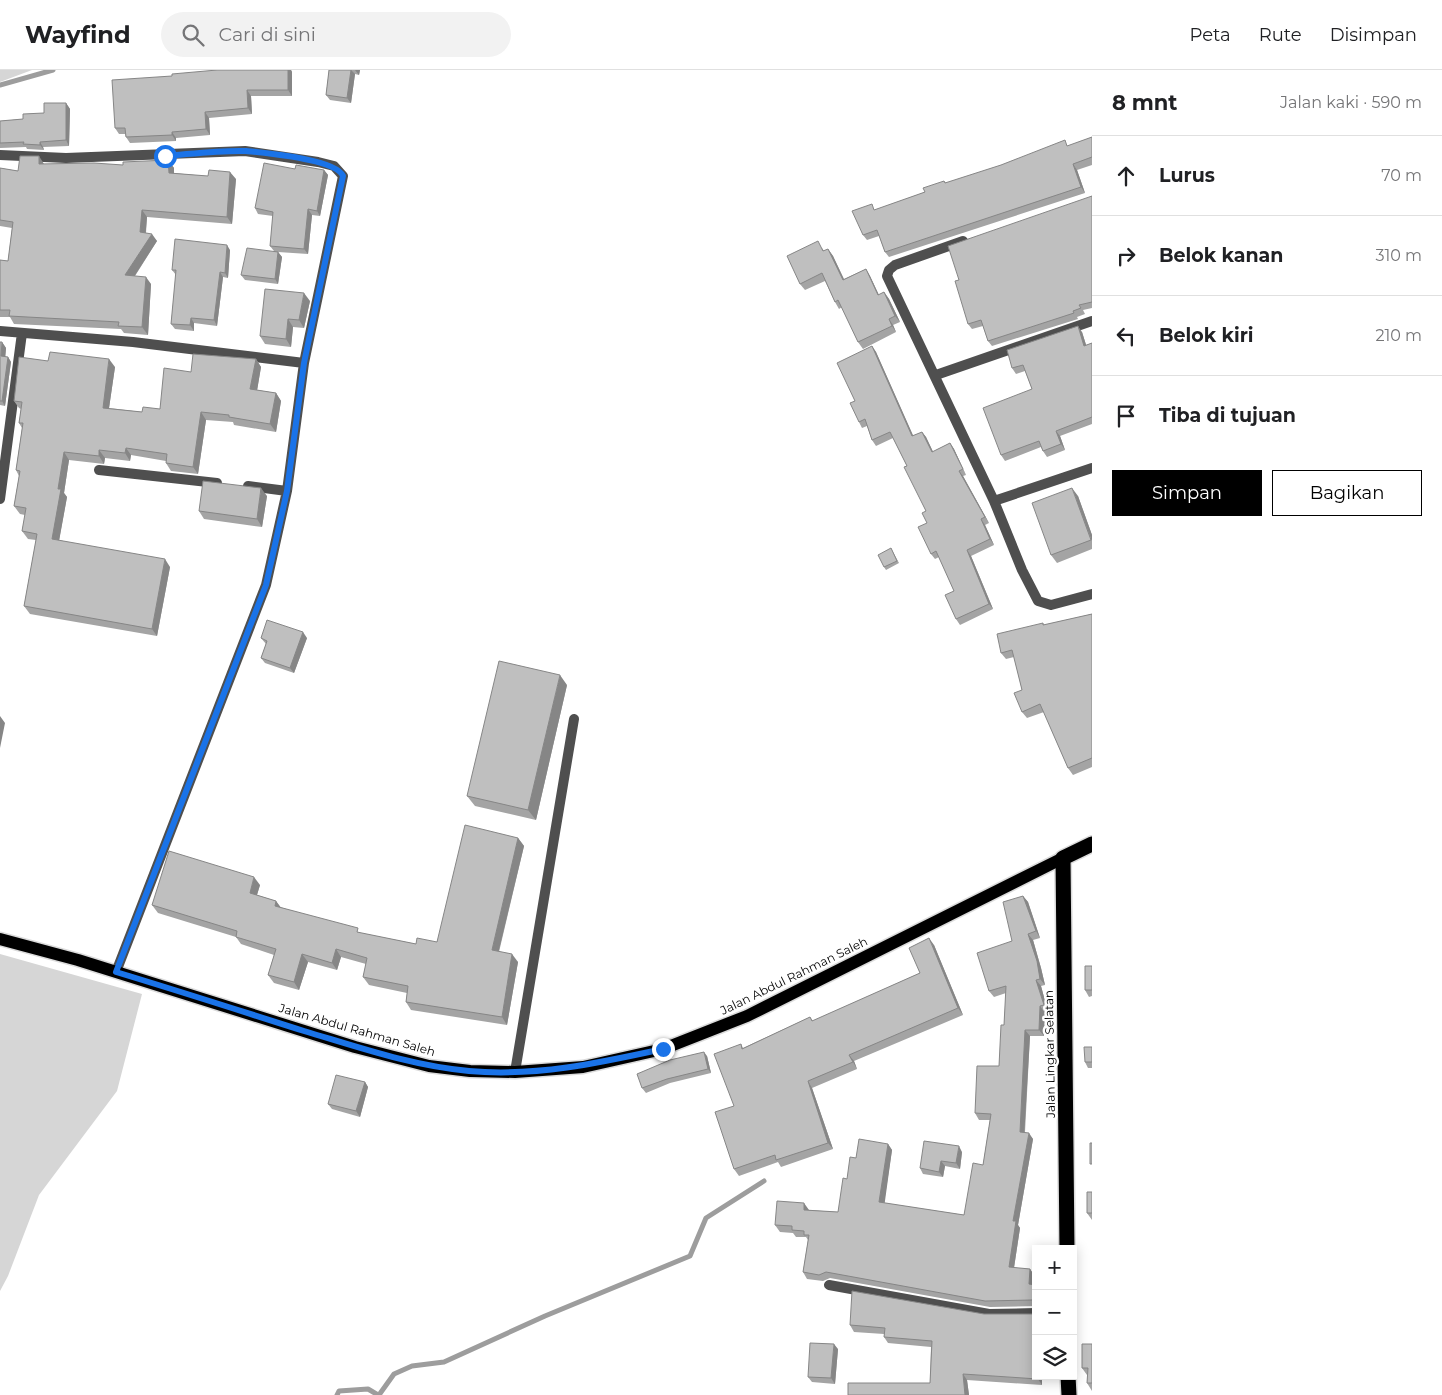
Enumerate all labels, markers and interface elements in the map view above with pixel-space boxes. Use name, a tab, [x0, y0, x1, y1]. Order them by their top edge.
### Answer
search box	[161, 12, 511, 57]
text: Wayfind	[25, 20, 131, 49]
icon: search	[179, 21, 207, 49]
text: Cari di sini	[219, 23, 316, 46]
text: Peta	[1190, 24, 1231, 46]
text: Rute	[1259, 24, 1302, 46]
text: Disimpan	[1330, 24, 1417, 46]
text: 8 mnt	[1112, 90, 1177, 115]
text: Jalan kaki · 590 m	[1280, 93, 1422, 112]
route start	[154, 145, 177, 168]
icon: ahead	[1112, 162, 1140, 190]
text: Lurus	[1159, 164, 1215, 187]
text: 70 m	[1381, 166, 1422, 185]
icon: right	[1112, 242, 1140, 270]
text: Belok kanan	[1159, 244, 1283, 267]
text: 310 m	[1375, 246, 1422, 265]
icon: left	[1112, 322, 1140, 350]
text: Belok kiri	[1159, 324, 1254, 347]
text: 210 m	[1375, 326, 1422, 345]
icon: arrive	[1112, 402, 1140, 430]
text: Tiba di tujuan	[1159, 404, 1296, 427]
button: Simpan	[1112, 470, 1262, 516]
button: Bagikan	[1272, 470, 1422, 516]
street label: Jalan Abdul Rahman Saleh	[717, 933, 870, 1018]
street label: Jalan Lingkar Selatan	[1041, 990, 1058, 1119]
street label: Jalan Abdul Rahman Saleh	[276, 1000, 437, 1059]
route end	[652, 1038, 675, 1061]
map controls	[1032, 1245, 1077, 1380]
button: +	[1032, 1245, 1077, 1290]
button: −	[1032, 1290, 1077, 1335]
button: layers	[1032, 1335, 1077, 1380]

